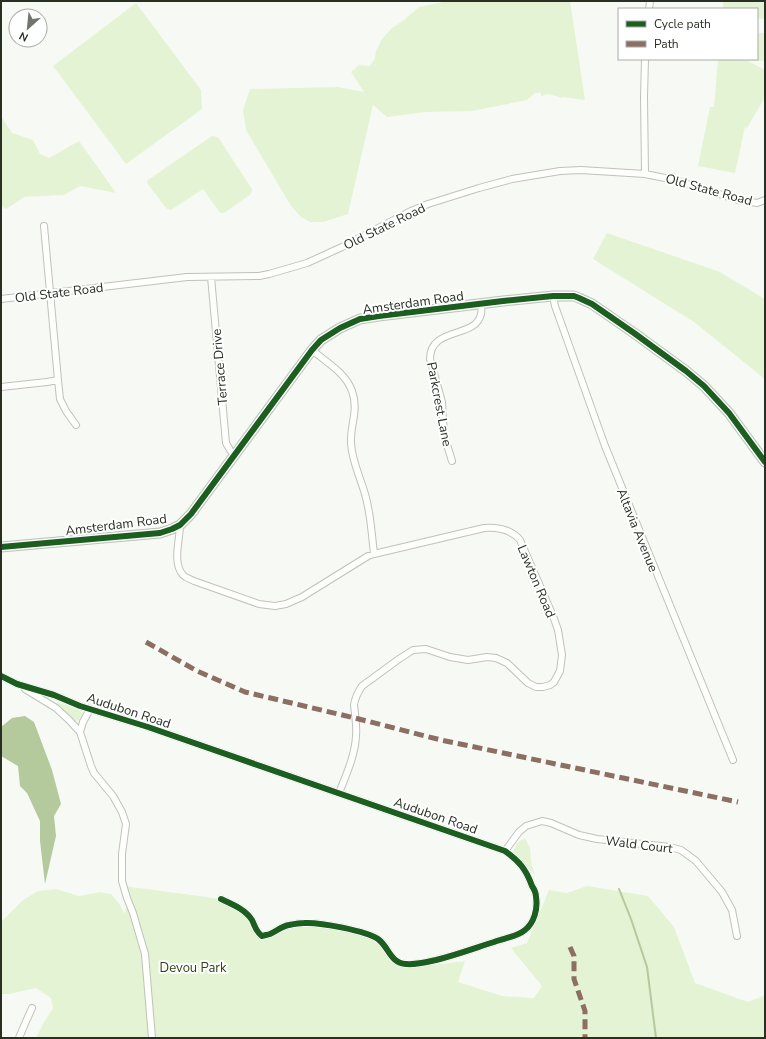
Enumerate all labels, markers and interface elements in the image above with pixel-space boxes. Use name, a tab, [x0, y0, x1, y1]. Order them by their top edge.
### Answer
north arrow	[8, 8, 48, 48]
legend	[618, 8, 758, 60]
text: Cycle path	[654, 16, 711, 32]
text: N	[17, 28, 31, 45]
text: Path	[654, 36, 679, 52]
street label: Old State Road	[663, 170, 754, 210]
street label: Old State Road	[340, 199, 428, 255]
street label: Old State Road	[14, 279, 104, 307]
street label: Amsterdam Road	[361, 287, 465, 319]
street label: Terrace Drive	[208, 328, 232, 406]
street label: Parkcrest Lane	[422, 360, 456, 448]
street label: Altavia Avenue	[612, 486, 662, 575]
street label: Amsterdam Road	[64, 510, 168, 540]
street label: Lawton Road	[513, 542, 560, 621]
street label: Audubon Road	[84, 689, 173, 733]
street label: Audubon Road	[391, 793, 480, 839]
street label: Wald Court	[604, 832, 674, 858]
park label: Devou Park	[160, 959, 227, 977]

